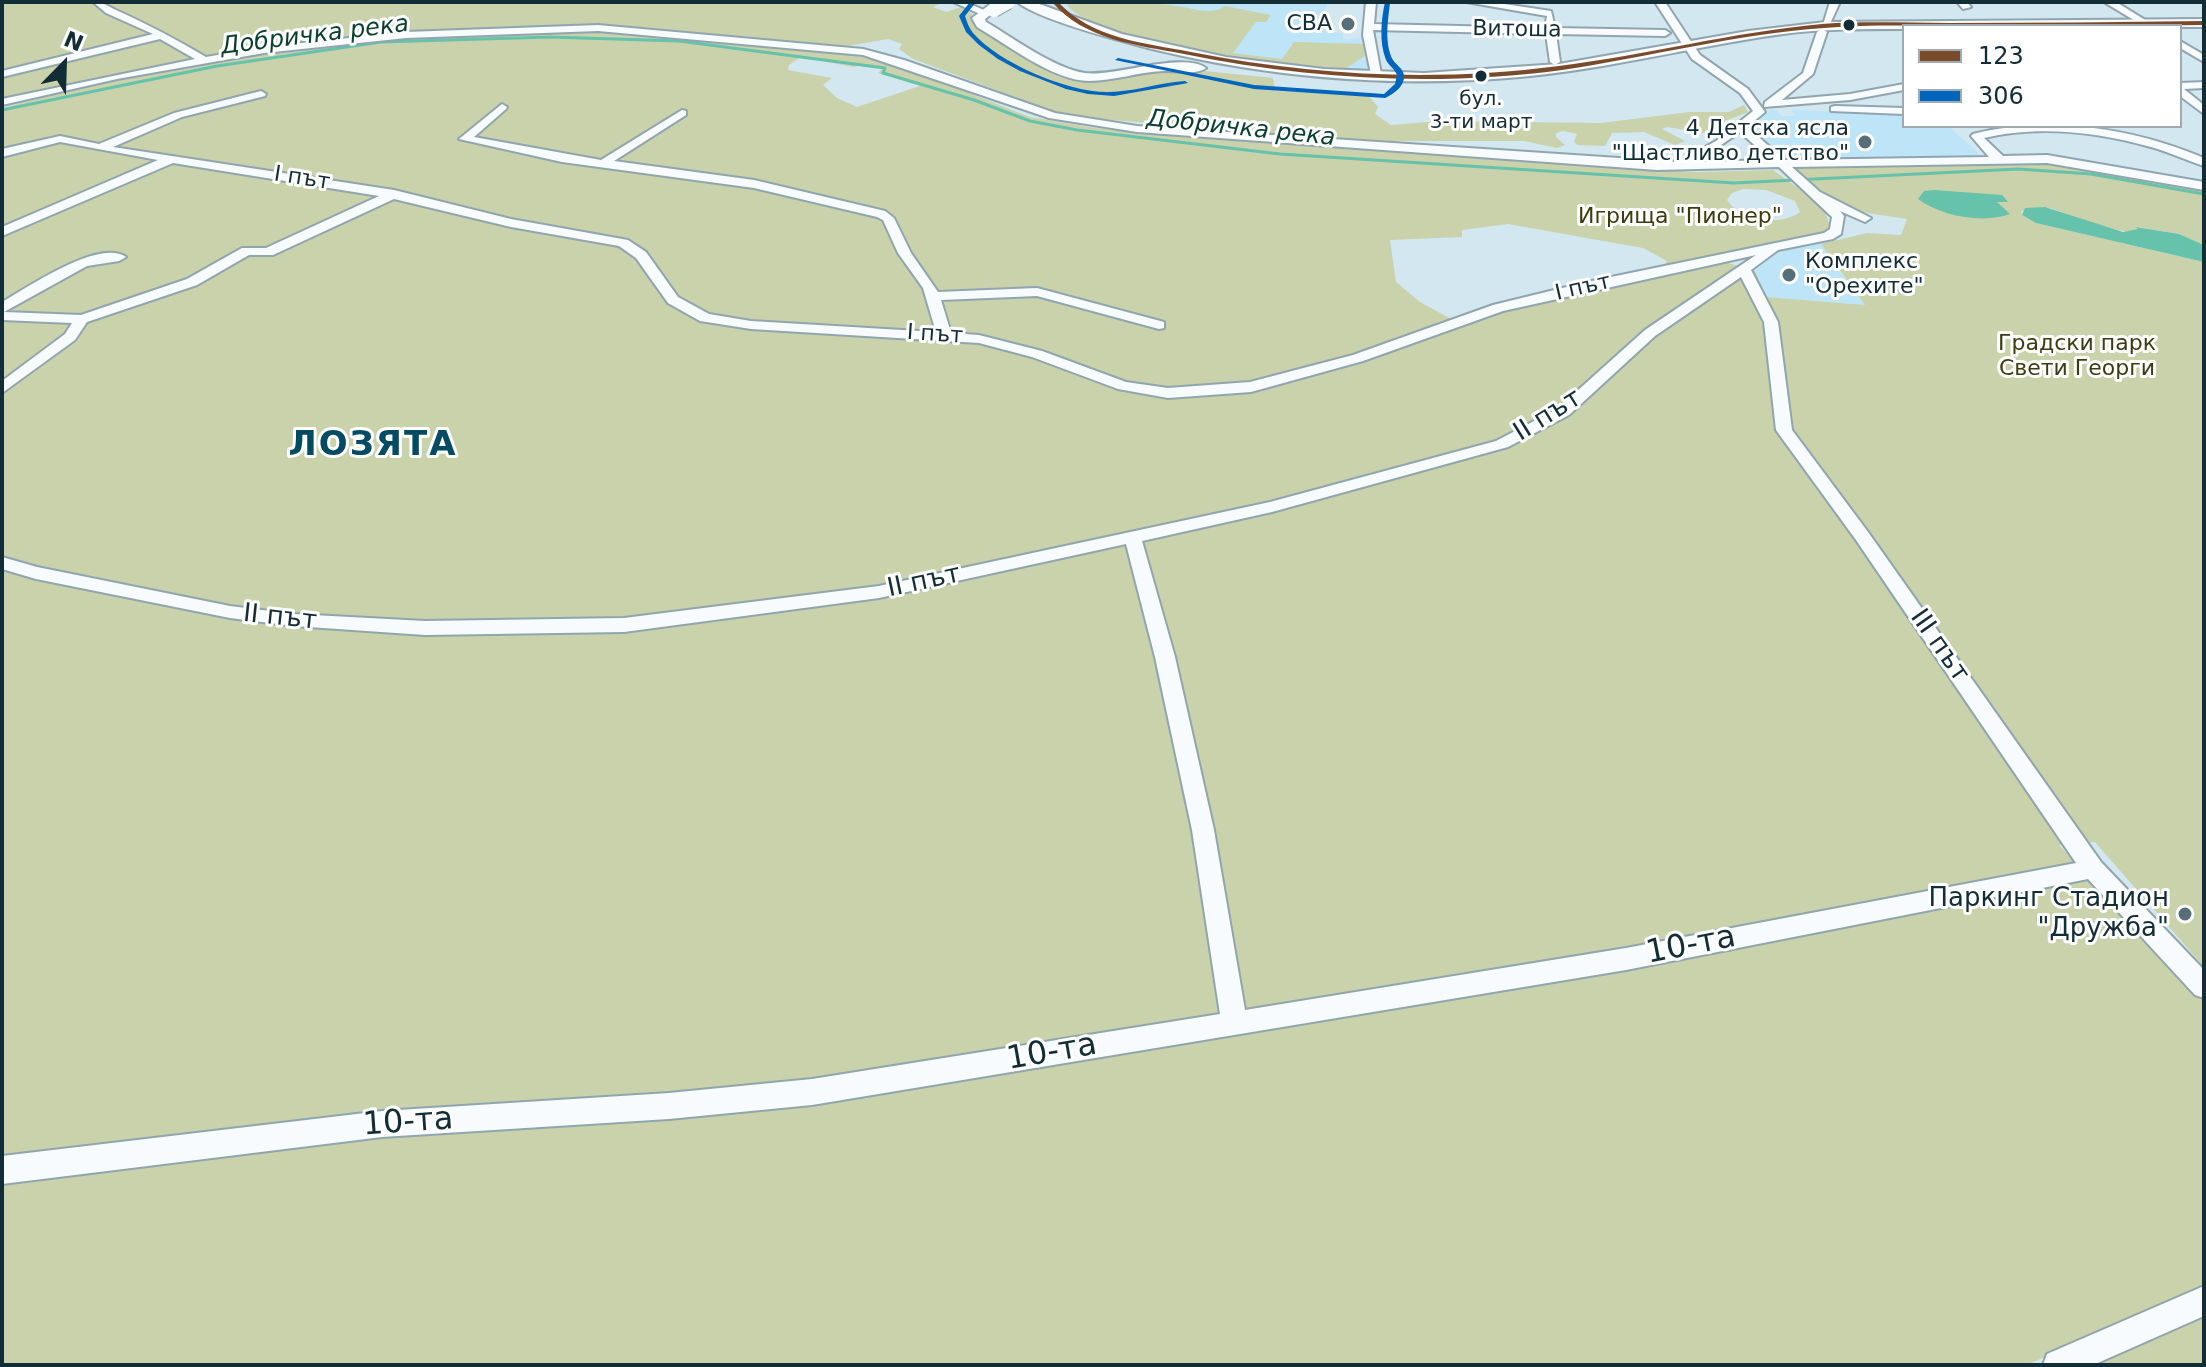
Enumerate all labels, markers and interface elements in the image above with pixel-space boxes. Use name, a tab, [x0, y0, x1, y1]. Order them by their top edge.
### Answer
water label: Добричка река	[219, 10, 411, 62]
place label: CBA	[1286, 11, 1332, 37]
marker: CBA	[1339, 15, 1357, 33]
street label: Витоша	[1472, 16, 1562, 44]
unlabelled marker	[1841, 17, 1857, 33]
north arrow	[24, 24, 104, 104]
legend	[1902, 24, 2182, 128]
text: N	[60, 26, 87, 57]
text: 123	[1978, 42, 2024, 70]
marker: бул. 3-ти март	[1473, 68, 1489, 84]
text: 306	[1978, 82, 2024, 110]
place label: бул. 3-ти март	[1430, 88, 1532, 135]
water label: Добричка река	[1145, 105, 1337, 153]
place label: 4 Детска ясла "Щастливо детство"	[1612, 116, 1849, 168]
marker: 4 Детска ясла "Щастливо детство"	[1856, 133, 1874, 151]
street label: І път	[272, 162, 332, 196]
park label: Игрища "Пионер"	[1578, 204, 1782, 230]
place label: Комплекс "Орехите"	[1805, 249, 1924, 300]
marker: Комплекс "Орехите"	[1780, 266, 1798, 284]
street label: І път	[1553, 269, 1613, 307]
street label: І път	[906, 320, 964, 350]
park label: Градски парк Свети Георги	[1998, 331, 2156, 382]
street label: ІІ път	[1508, 383, 1588, 449]
district label: ЛОЗЯТА	[289, 426, 457, 466]
street label: ІІ път	[885, 559, 963, 605]
street label: ІІ път	[242, 599, 318, 637]
street label: ІІІ път	[1903, 604, 1975, 688]
place label: Паркинг Стадион "Дружба"	[1928, 883, 2169, 944]
marker: Паркинг Стадион "Дружба"	[2176, 905, 2194, 923]
street label: 10-та	[1643, 919, 1739, 973]
street label: 10-та	[1004, 1026, 1100, 1080]
street label: 10-та	[362, 1101, 454, 1145]

